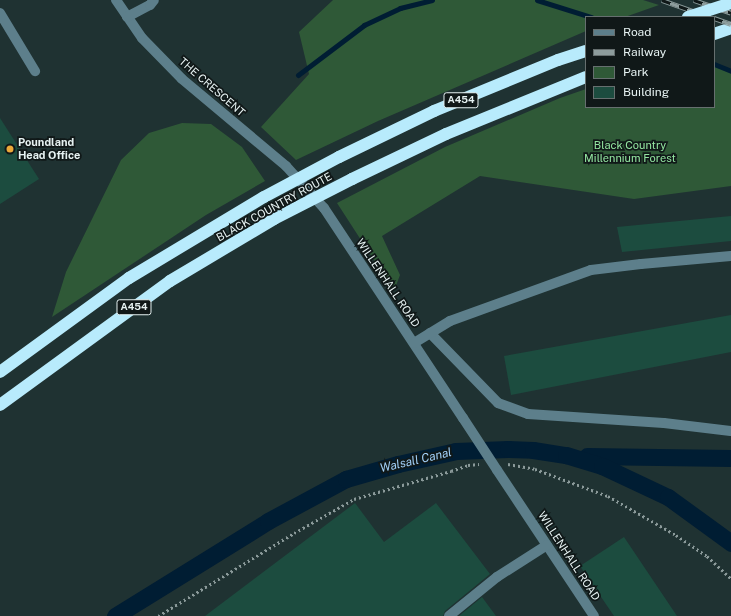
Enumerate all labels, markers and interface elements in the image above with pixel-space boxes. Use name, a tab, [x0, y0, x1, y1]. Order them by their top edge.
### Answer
legend	[585, 16, 715, 108]
text: Road	[623, 25, 651, 39]
text: Railway	[623, 45, 666, 59]
street label: THE CRESCENT	[176, 55, 248, 119]
text: Park	[623, 65, 649, 79]
text: Building	[623, 85, 669, 99]
road number: A454	[443, 92, 479, 108]
place label: Poundland Head Office	[18, 136, 80, 162]
park label: Black Country Millennium Forest	[584, 139, 676, 165]
marker: Poundland Head Office	[5, 144, 15, 154]
street label: BLACK COUNTRY ROUTE	[214, 170, 334, 244]
street label: WILLENHALL ROAD	[354, 236, 422, 330]
road number: A454	[116, 299, 152, 315]
water label: Walsall Canal	[379, 446, 453, 476]
street label: WILLENHALL ROAD	[535, 509, 603, 603]

